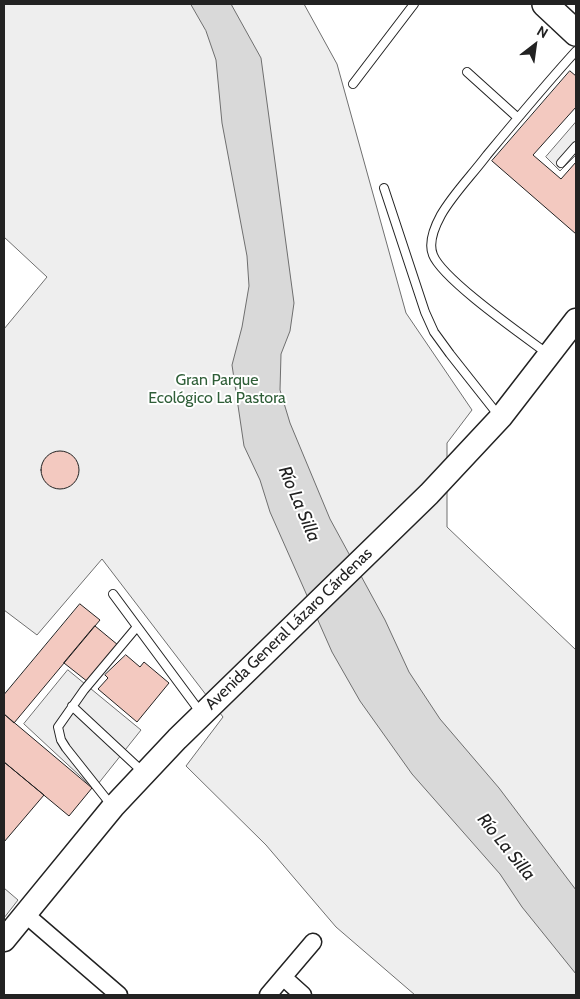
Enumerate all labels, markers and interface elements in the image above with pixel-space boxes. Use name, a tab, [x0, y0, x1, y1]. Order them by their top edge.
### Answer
north arrow	[510, 20, 560, 70]
text: N	[534, 22, 551, 42]
park label: Gran Parque Ecológico La Pastora	[148, 370, 286, 408]
water label: Río La Silla	[273, 463, 325, 545]
street label: Avenida General Lázaro Cárdenas	[202, 544, 376, 714]
water label: Río La Silla	[472, 809, 540, 885]

